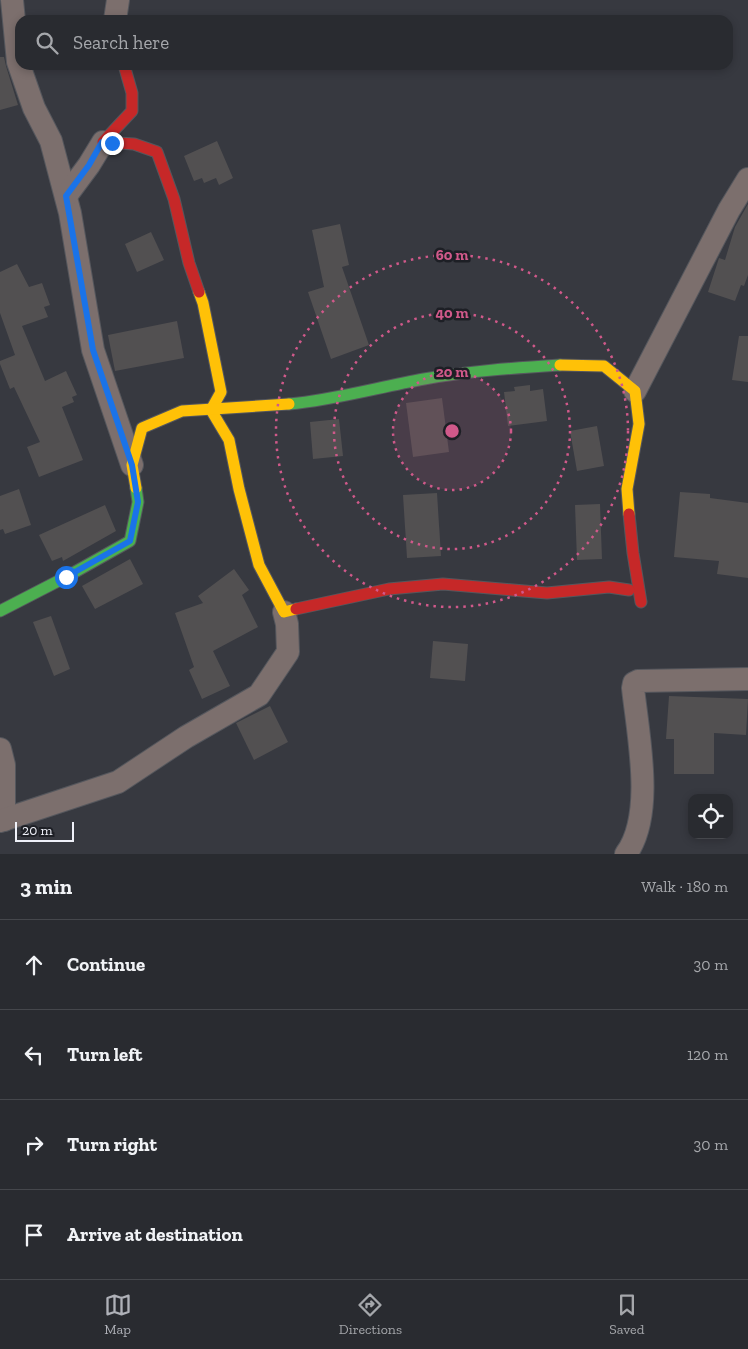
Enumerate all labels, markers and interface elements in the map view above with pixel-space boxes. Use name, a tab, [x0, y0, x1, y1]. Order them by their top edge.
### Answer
search box	[15, 15, 733, 70]
icon: search	[33, 29, 61, 57]
text: Search here	[73, 31, 169, 54]
route end	[101, 132, 124, 155]
text: 60 m	[436, 246, 468, 264]
text: 40 m	[435, 304, 469, 322]
text: 20 m	[436, 363, 468, 381]
centre of rings	[443, 422, 461, 440]
route start	[55, 566, 78, 589]
map controls	[688, 794, 733, 839]
button: locate	[688, 794, 733, 839]
scale bar	[15, 819, 74, 842]
text: 20 m	[22, 822, 53, 839]
text: 3 min	[20, 874, 72, 899]
text: Walk · 180 m	[641, 877, 728, 896]
icon: ahead	[20, 951, 48, 979]
text: Continue	[67, 953, 145, 976]
text: 30 m	[694, 955, 728, 974]
icon: left	[20, 1041, 48, 1069]
text: Turn left	[67, 1043, 142, 1066]
text: 120 m	[687, 1045, 728, 1064]
icon: right	[20, 1131, 48, 1159]
text: Turn right	[67, 1133, 157, 1156]
text: 30 m	[694, 1135, 728, 1154]
icon: arrive	[20, 1221, 48, 1249]
text: Arrive at destination	[67, 1223, 243, 1246]
tab: Map	[104, 1291, 132, 1338]
tab: Directions	[339, 1291, 402, 1338]
tab: Saved	[609, 1291, 644, 1338]

